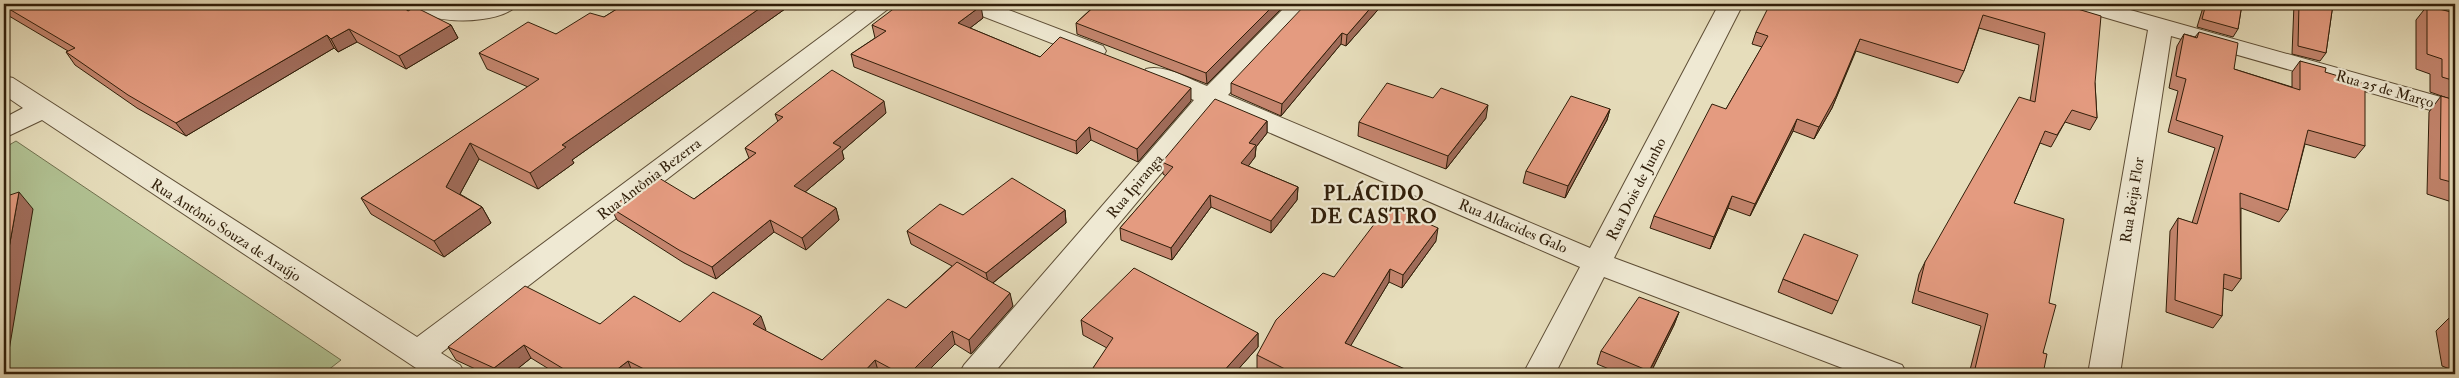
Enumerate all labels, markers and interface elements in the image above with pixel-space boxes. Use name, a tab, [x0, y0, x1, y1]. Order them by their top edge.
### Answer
street label: Rua 25 de Março	[2334, 66, 2436, 113]
street label: Rua Antônia Bezerra	[594, 134, 706, 225]
street label: Rua Dois de Junho	[1602, 135, 1671, 244]
street label: Rua Ipiranga	[1103, 150, 1169, 223]
street label: Rua Beija Flor	[2116, 155, 2149, 244]
street label: Rua Antônio Souza de Araújo	[147, 175, 304, 286]
district label: PLÁCIDO DE CASTRO	[1310, 180, 1438, 229]
street label: Rua Aldacides Galo	[1456, 195, 1570, 258]

